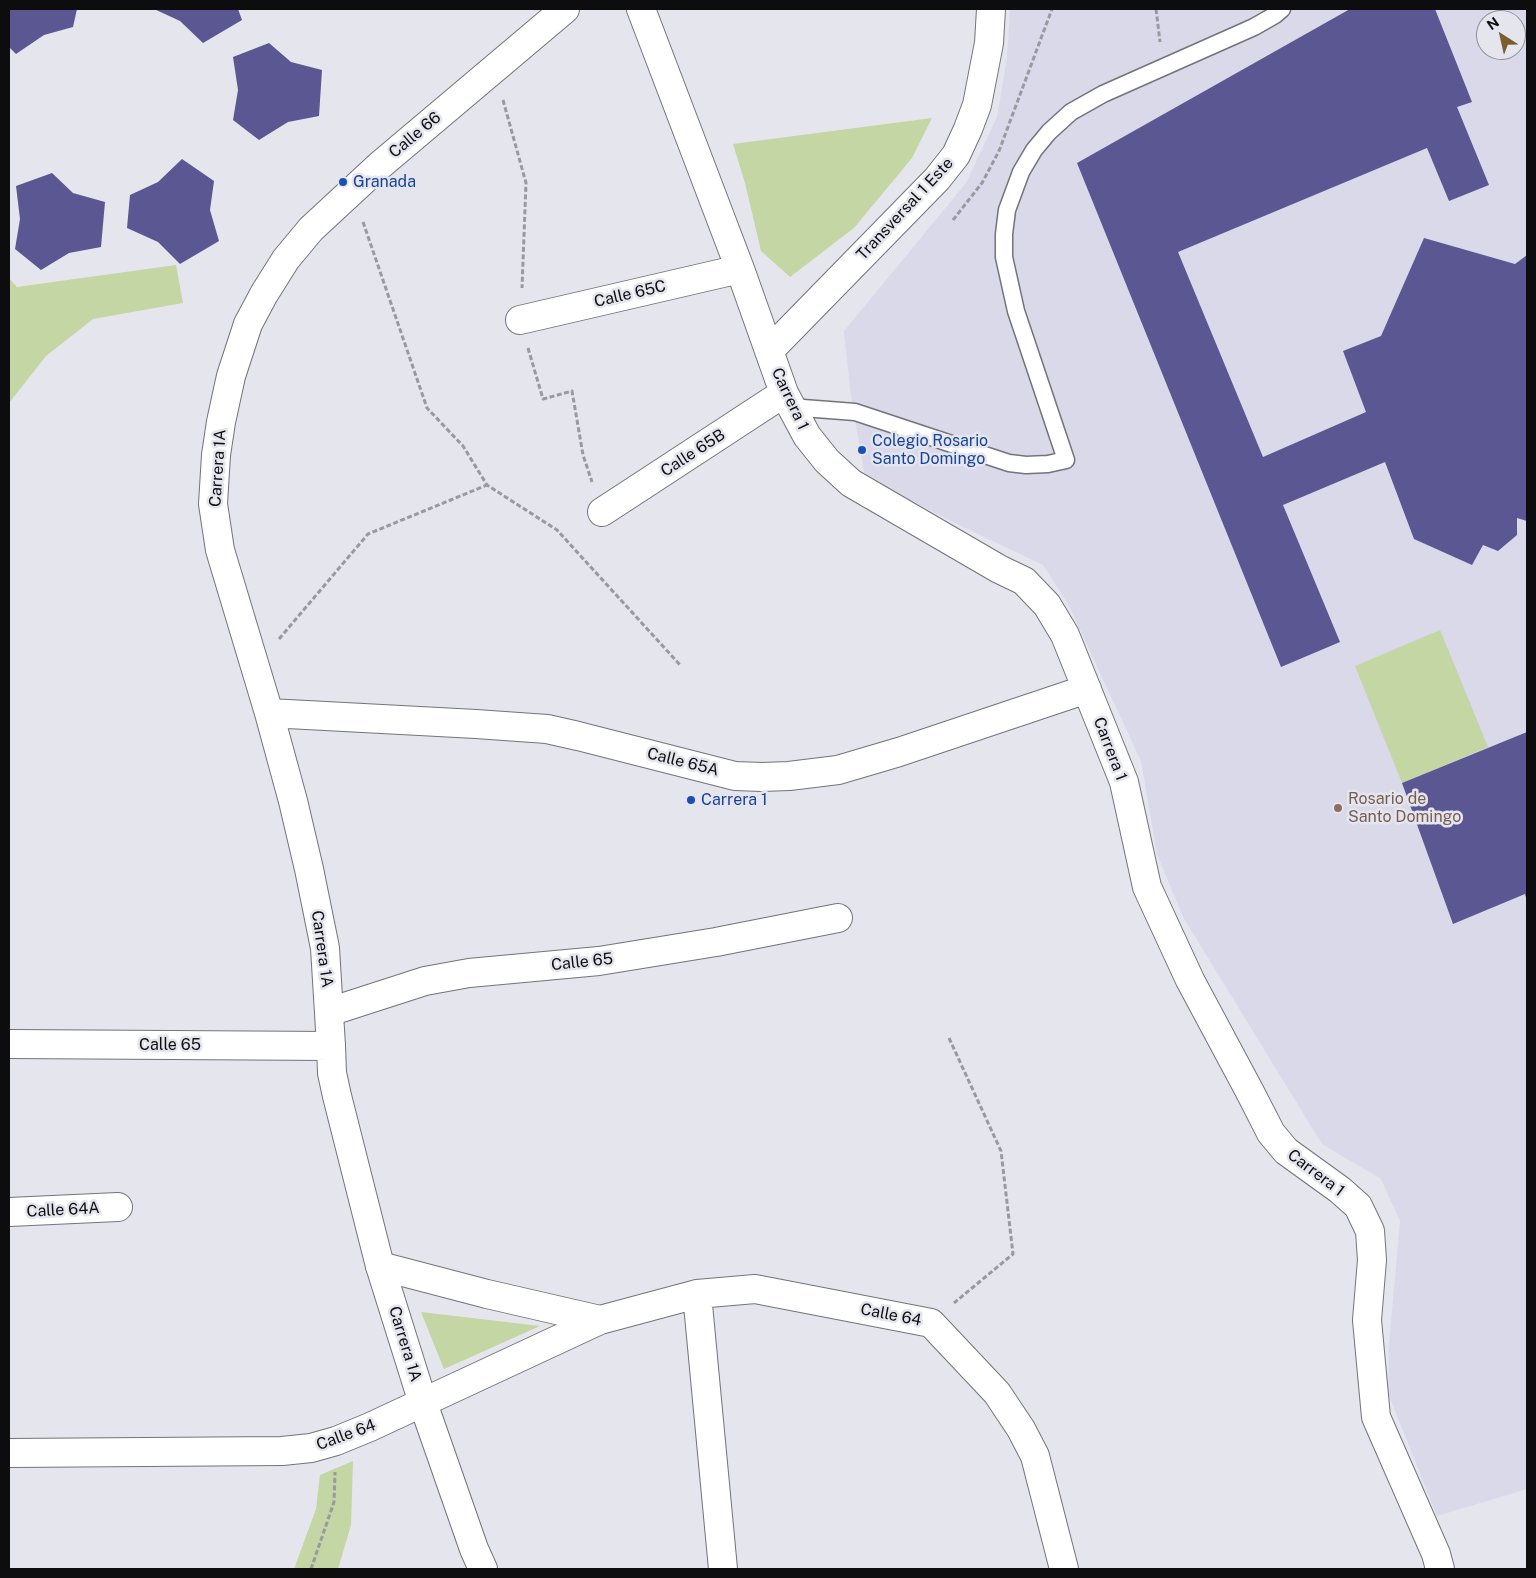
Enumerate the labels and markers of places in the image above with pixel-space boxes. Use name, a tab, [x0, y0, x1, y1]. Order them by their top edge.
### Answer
place label: Granada	[353, 172, 416, 192]
marker: Granada	[337, 176, 349, 188]
place label: Colegio Rosario Santo Domingo	[872, 431, 988, 469]
marker: Colegio Rosario Santo Domingo	[856, 444, 868, 456]
place label: Rosario de Santo Domingo	[1348, 789, 1461, 827]
place label: Carrera 1	[701, 790, 767, 810]
marker: Carrera 1	[685, 794, 697, 806]
marker: Rosario de Santo Domingo	[1332, 802, 1344, 814]

